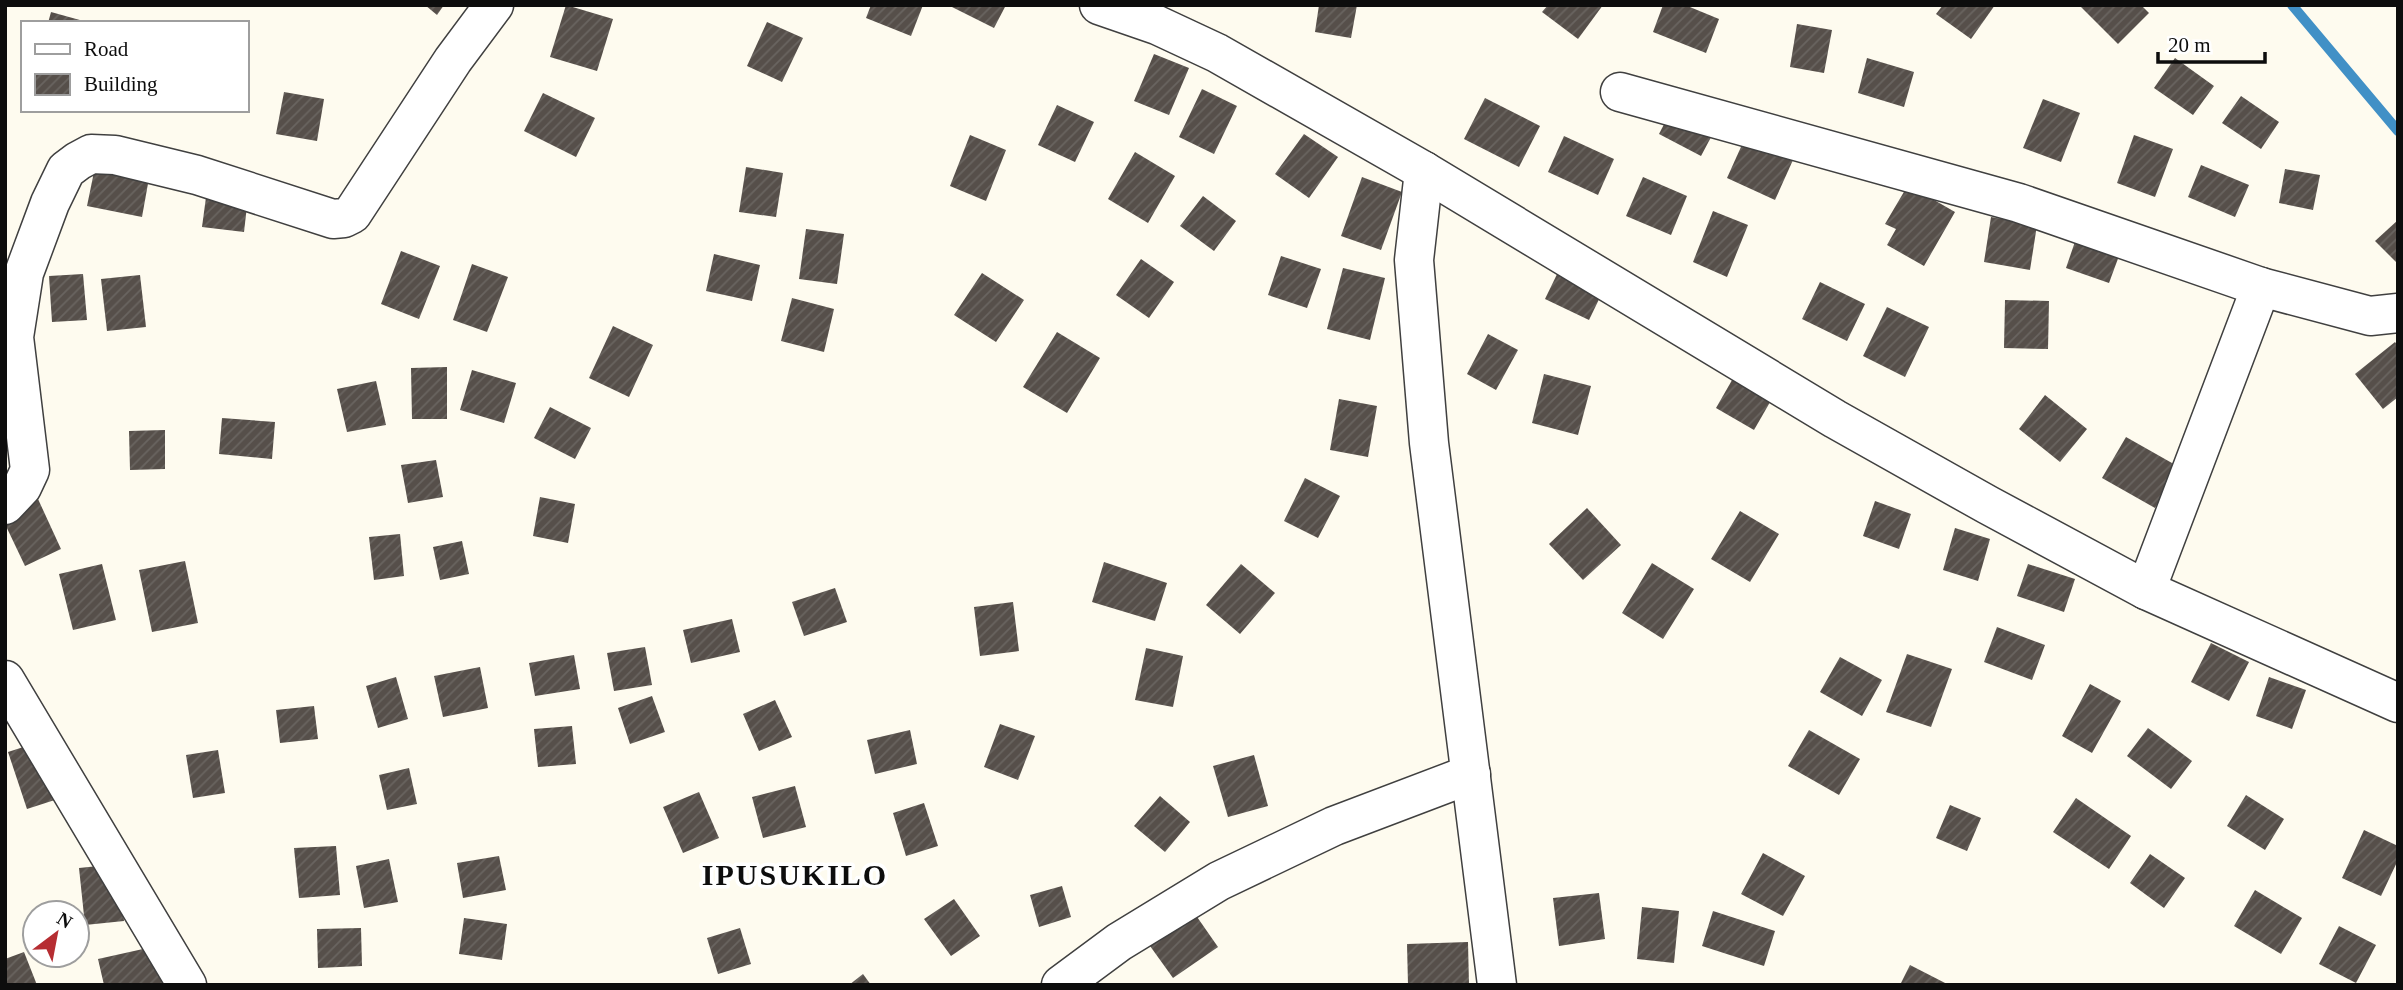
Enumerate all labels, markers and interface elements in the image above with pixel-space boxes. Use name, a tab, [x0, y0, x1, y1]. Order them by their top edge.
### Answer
legend	[21, 21, 248, 112]
scale bar	[2158, 21, 2265, 65]
text: 20 m	[2168, 33, 2211, 57]
text: Road	[84, 37, 129, 61]
text: Building	[84, 72, 158, 96]
district label: IPUSUKILO	[702, 858, 888, 891]
north arrow	[21, 899, 91, 969]
text: N	[53, 907, 76, 933]

